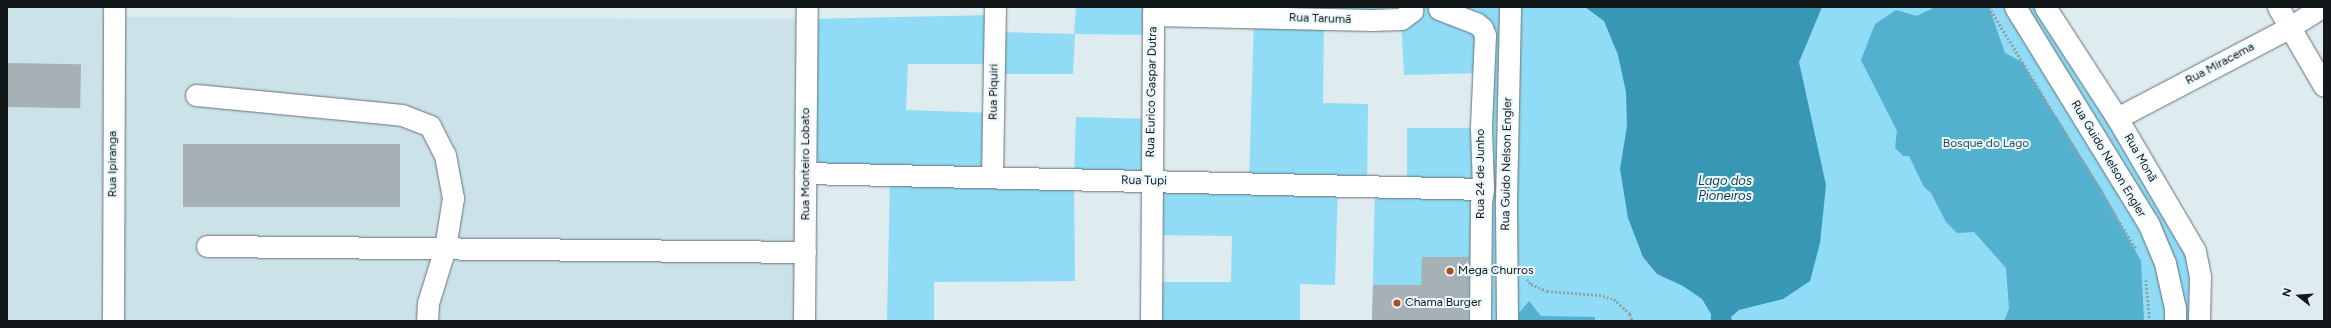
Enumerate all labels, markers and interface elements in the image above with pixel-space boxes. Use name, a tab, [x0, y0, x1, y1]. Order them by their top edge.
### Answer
street label: Rua Tarumã	[1289, 11, 1351, 27]
street label: Rua Eurico Gaspar Dutra	[1144, 26, 1160, 158]
street label: Rua Miracema	[2183, 40, 2257, 88]
street label: Rua Piquiri	[986, 64, 1002, 120]
street label: Rua Guido Nelson Engler	[1499, 97, 1515, 231]
street label: Rua Guido Nelson Engler	[2067, 98, 2149, 220]
street label: Rua Monteiro Lobato	[799, 108, 813, 220]
street label: Rua 24 de Junho	[1474, 129, 1488, 219]
street label: Rua Ipiranga	[106, 131, 120, 197]
street label: Rua Monã	[2120, 131, 2160, 185]
park label: Bosque do Lago	[1943, 137, 2029, 151]
street label: Rua Tupi	[1121, 173, 1167, 189]
water label: Lago dos Pioneiros	[1698, 174, 1752, 205]
place label: Mega Churros	[1458, 264, 1534, 278]
marker: Mega Churros	[1445, 266, 1455, 276]
north arrow	[2279, 276, 2319, 316]
text: N	[2280, 286, 2295, 298]
place label: Chama Burger	[1405, 296, 1481, 310]
marker: Chama Burger	[1392, 298, 1402, 308]

